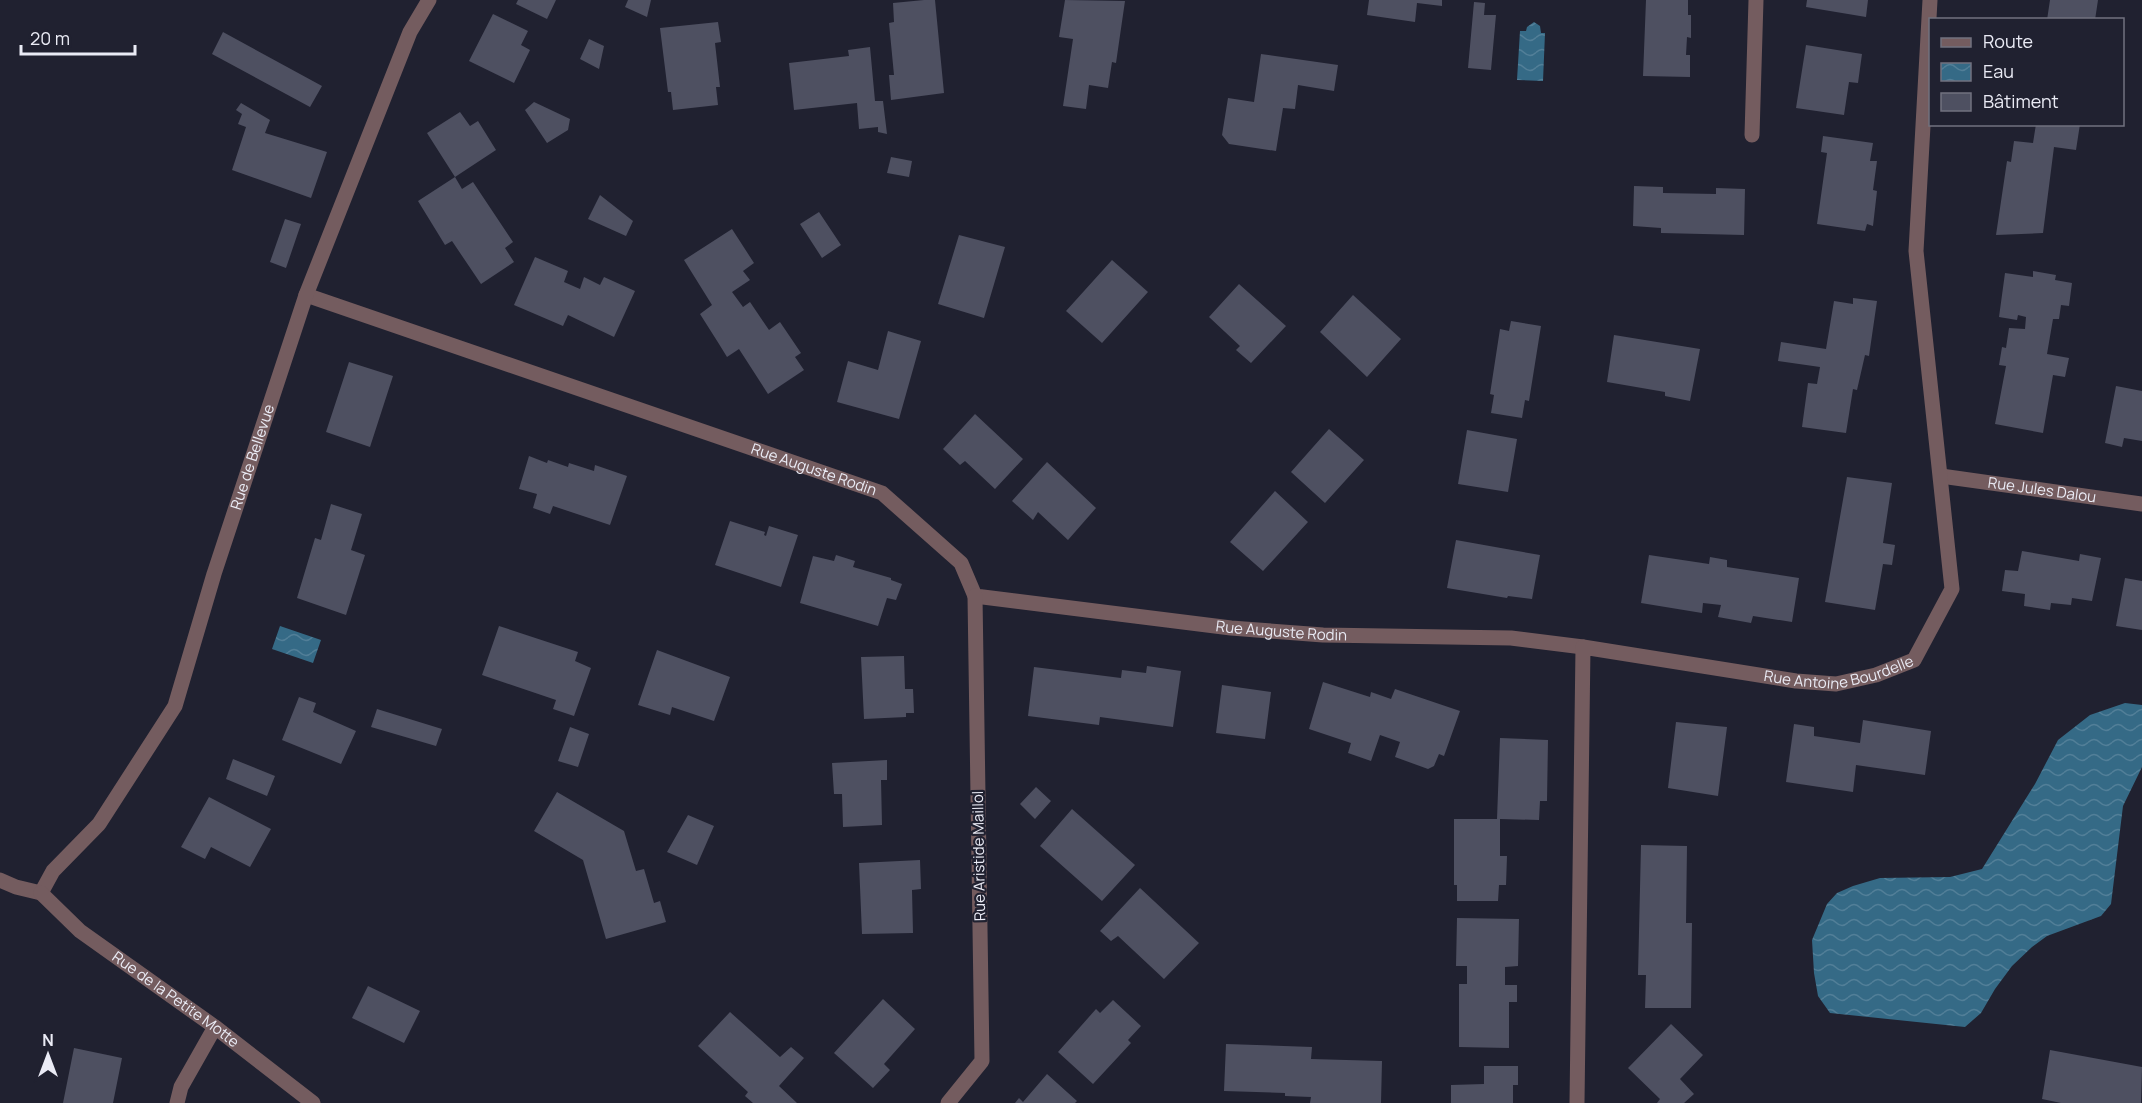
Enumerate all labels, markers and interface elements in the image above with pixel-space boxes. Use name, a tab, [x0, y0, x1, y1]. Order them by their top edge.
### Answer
scale bar	[21, 18, 135, 56]
legend	[1929, 18, 2124, 126]
text: 20 m	[30, 26, 70, 50]
text: Route	[1983, 29, 2033, 53]
text: Eau	[1983, 59, 2014, 83]
text: Bâtiment	[1983, 89, 2059, 113]
street label: Rue de Bellevue	[225, 401, 279, 512]
street label: Rue Auguste Rodin	[748, 438, 880, 500]
street label: Rue Jules Dalou	[1987, 472, 2097, 507]
street label: Rue Auguste Rodin	[1215, 615, 1347, 645]
street label: Rue Antoine Bourdelle	[1763, 650, 1917, 694]
street label: Rue Aristide Maillol	[967, 791, 990, 921]
street label: Rue de la Petite Motte	[108, 946, 244, 1052]
north arrow	[18, 1025, 78, 1085]
text: N	[42, 1029, 54, 1051]

